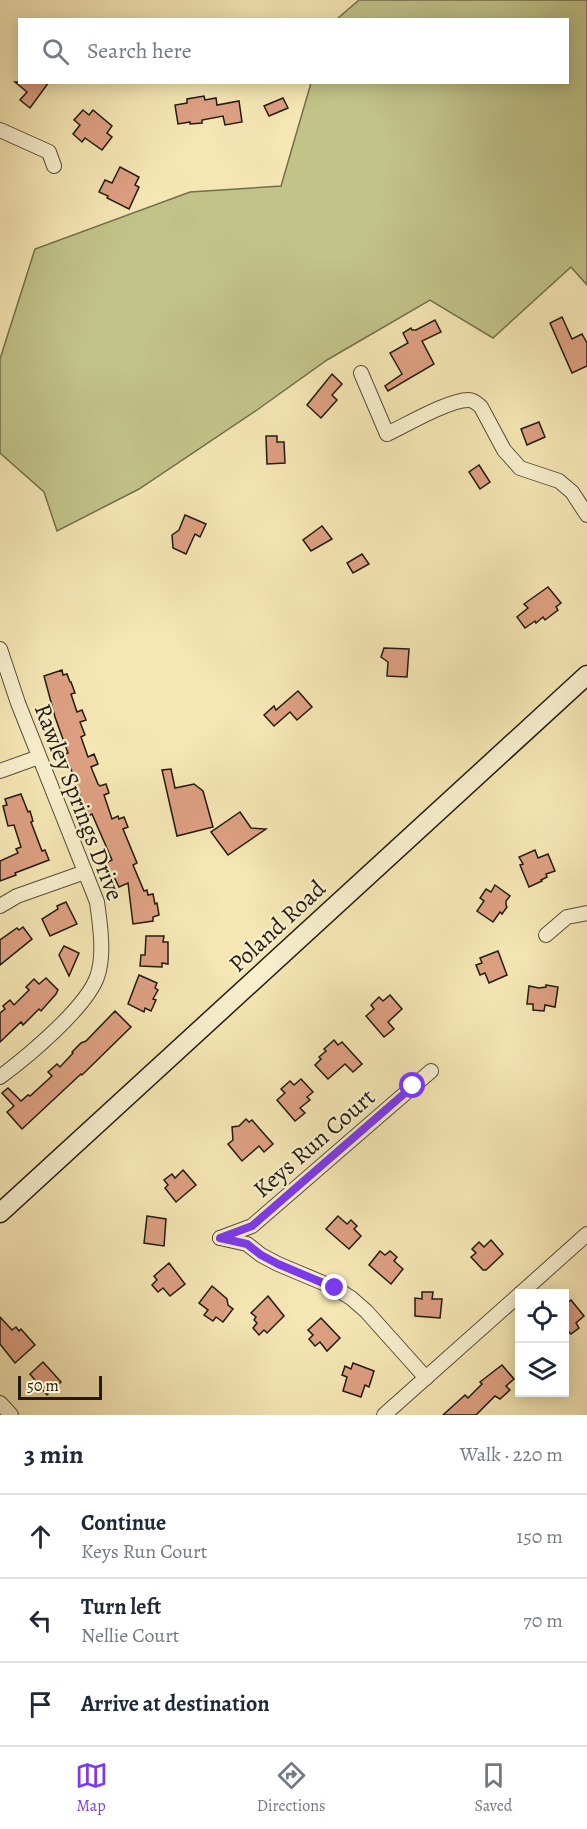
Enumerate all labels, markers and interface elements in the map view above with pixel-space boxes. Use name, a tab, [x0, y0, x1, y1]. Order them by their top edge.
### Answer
search box	[18, 18, 569, 84]
icon: search	[39, 35, 72, 68]
text: Search here	[87, 36, 192, 66]
street label: Rawley Springs Drive	[27, 699, 131, 905]
street label: Poland Road	[222, 873, 333, 979]
route start	[399, 1072, 425, 1098]
street label: Keys Run Court	[246, 1081, 382, 1205]
route end	[321, 1274, 347, 1300]
map controls	[515, 1289, 569, 1397]
button: locate	[515, 1289, 569, 1343]
button: layers	[515, 1343, 569, 1397]
scale bar	[18, 1373, 102, 1400]
text: 50 m	[27, 1375, 59, 1397]
text: 3 min	[24, 1437, 84, 1472]
text: Walk · 220 m	[460, 1441, 563, 1468]
text: Continue	[81, 1508, 166, 1538]
icon: ahead	[24, 1520, 57, 1553]
text: 150 m	[516, 1523, 563, 1550]
text: Keys Run Court	[81, 1538, 207, 1565]
text: Turn left	[81, 1592, 161, 1622]
icon: left	[24, 1604, 57, 1637]
text: 70 m	[523, 1607, 563, 1634]
text: Nellie Court	[81, 1622, 179, 1649]
icon: arrive	[24, 1688, 57, 1721]
text: Arrive at destination	[81, 1689, 270, 1719]
tab: Map	[75, 1759, 108, 1817]
tab: Directions	[257, 1759, 325, 1817]
tab: Saved	[474, 1759, 512, 1817]

